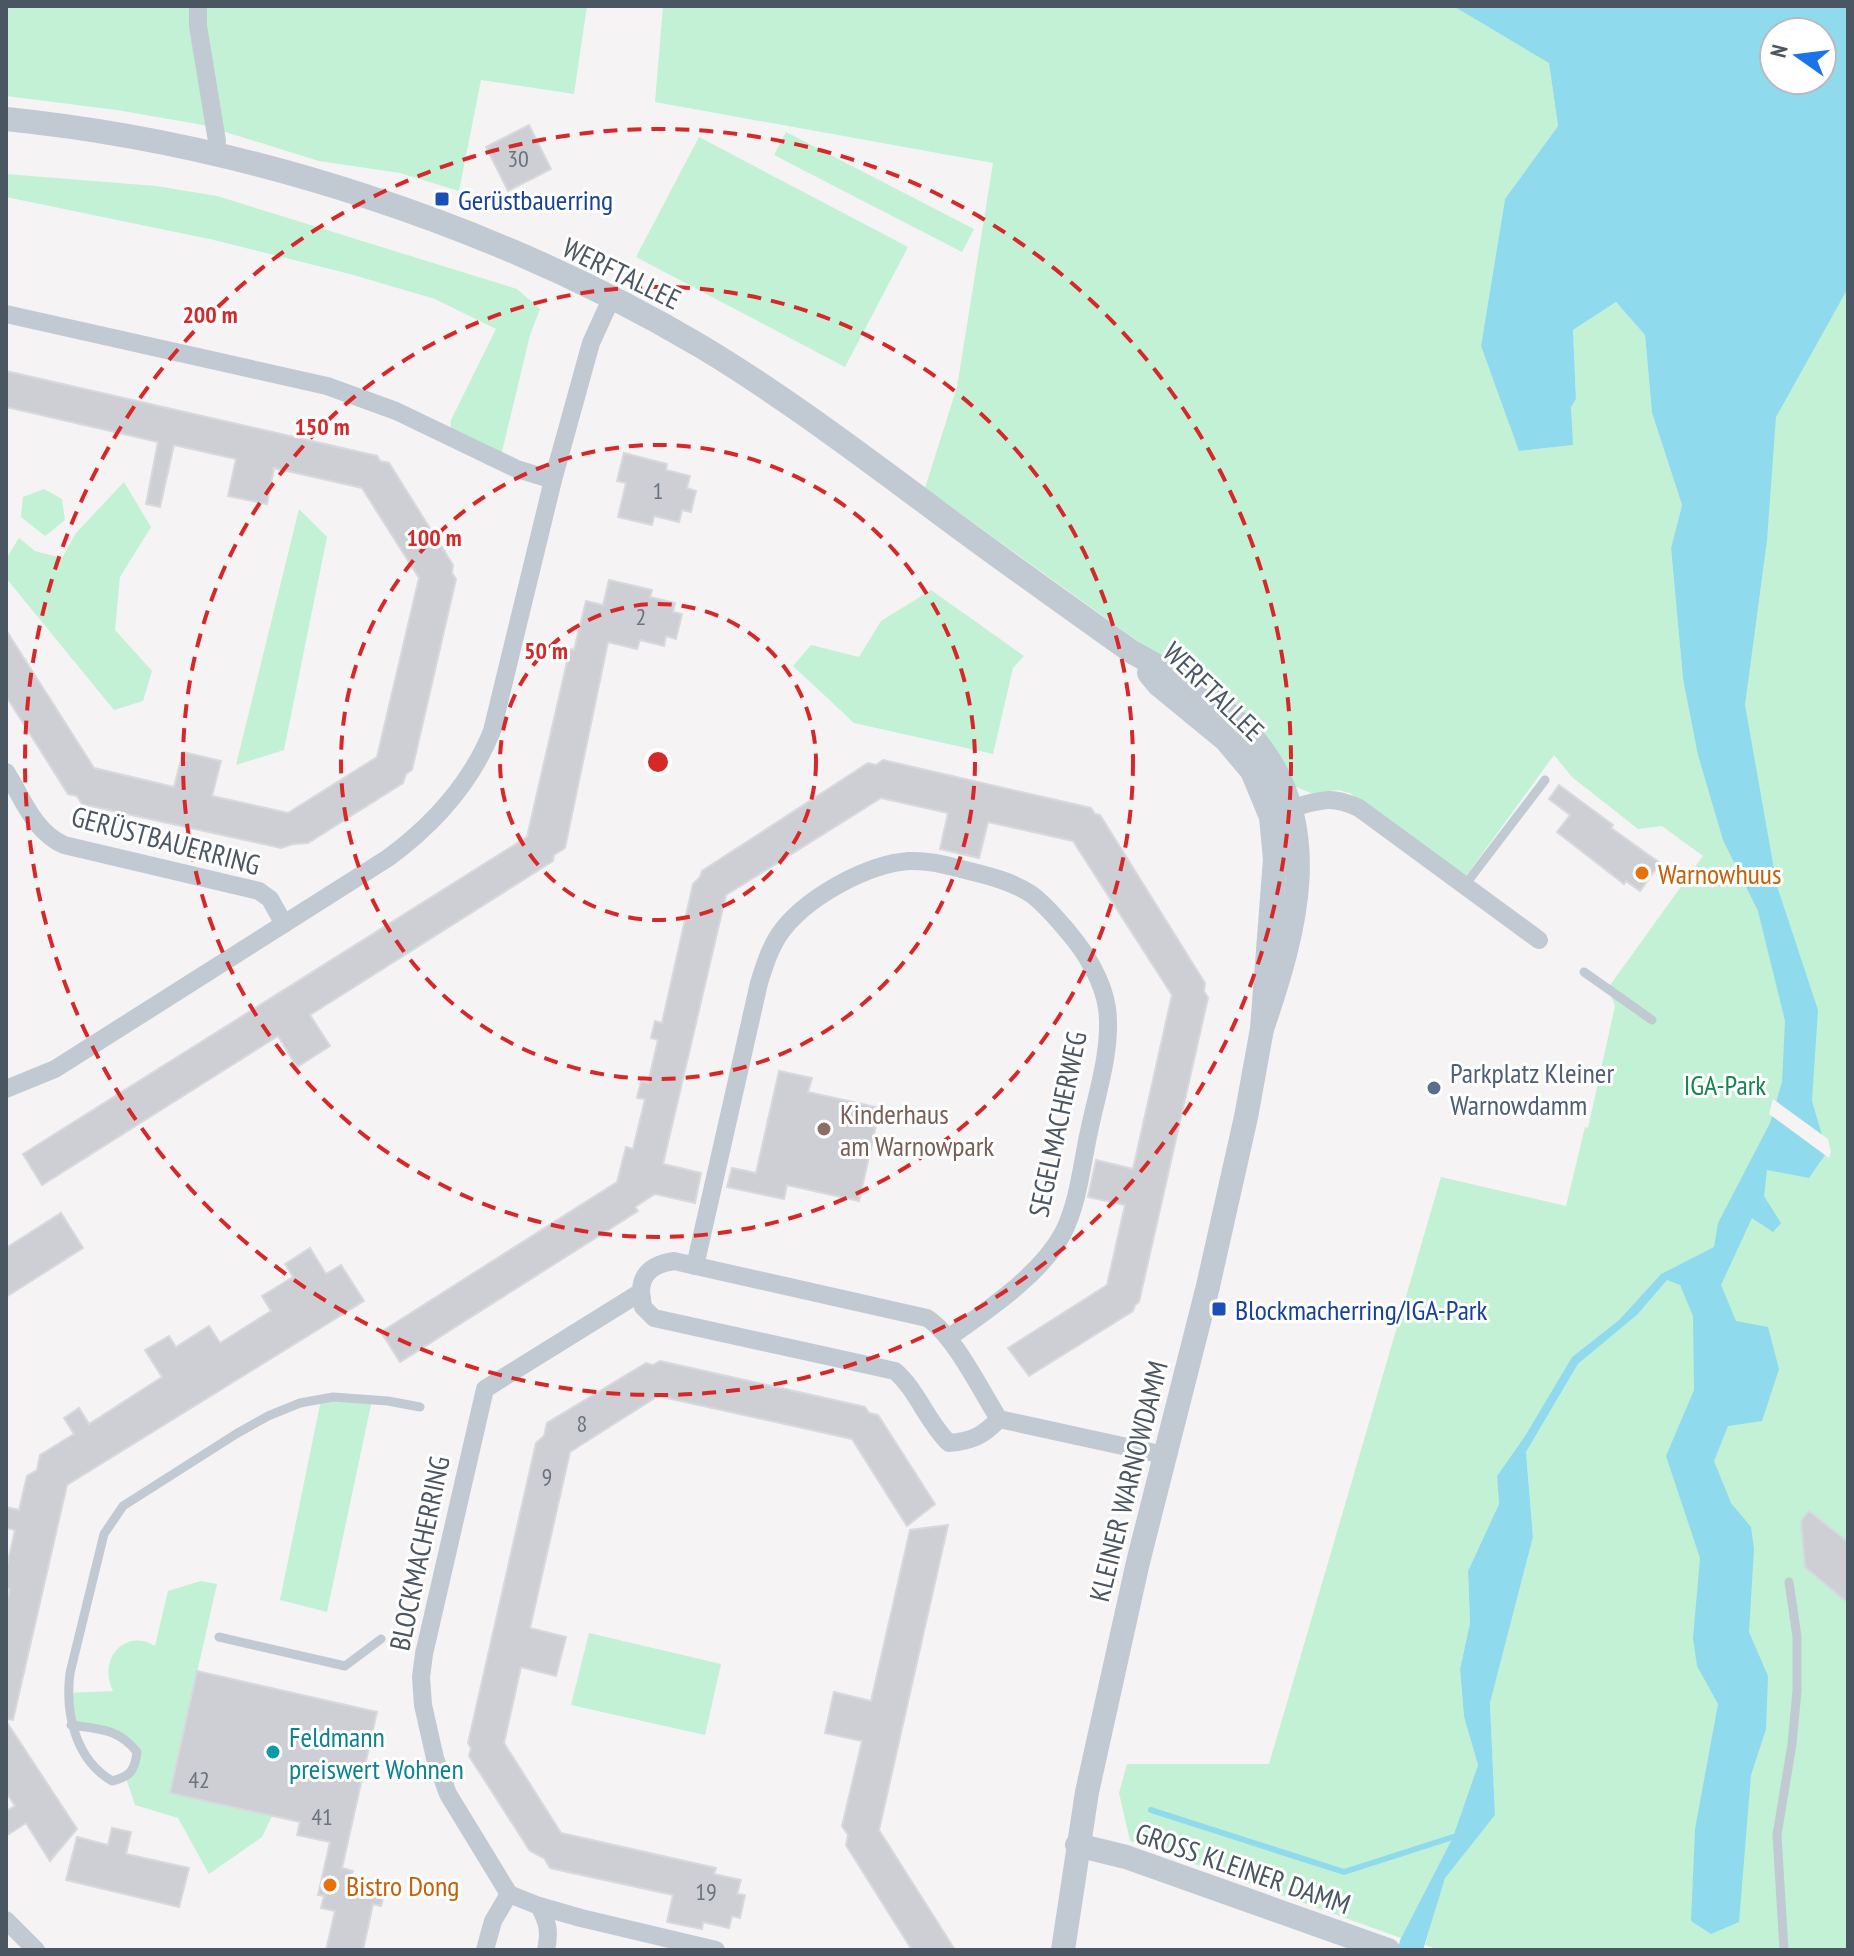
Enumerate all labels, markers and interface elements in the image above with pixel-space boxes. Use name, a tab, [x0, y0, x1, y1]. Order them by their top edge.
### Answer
north arrow	[1758, 16, 1838, 96]
text: N	[1764, 42, 1794, 60]
house number: 30	[507, 143, 529, 174]
place label: Gerüstbauerring	[458, 181, 613, 218]
marker: Gerüstbauerring	[433, 190, 451, 208]
street label: WERFTALLEE	[557, 228, 687, 318]
text: 200 m	[182, 299, 238, 330]
text: 150 m	[294, 411, 350, 442]
house number: 1	[653, 475, 663, 506]
text: 100 m	[406, 522, 462, 553]
house number: 2	[636, 601, 646, 632]
street label: WERFTALLEE	[1155, 633, 1273, 749]
text: 50 m	[524, 635, 568, 666]
centre of rings	[644, 748, 672, 776]
street label: GERÜSTBAUERRING	[68, 797, 264, 883]
place label: Warnowhuus	[1658, 855, 1781, 892]
marker: Warnowhuus	[1633, 864, 1651, 882]
street label: SEGELMACHERWEG	[1019, 1028, 1095, 1220]
place label: Parkplatz Kleiner Warnowdamm	[1450, 1054, 1614, 1123]
park label: IGA-Park	[1684, 1066, 1766, 1103]
marker: Parkplatz Kleiner Warnowdamm	[1425, 1079, 1443, 1097]
place label: Kinderhaus am Warnowpark	[840, 1095, 994, 1164]
marker: Kinderhaus am Warnowpark	[815, 1120, 833, 1138]
place label: Blockmacherring/IGA-Park	[1235, 1291, 1488, 1328]
marker: Blockmacherring/IGA-Park	[1210, 1300, 1228, 1318]
street label: KLEINER WARNOWDAMM	[1080, 1357, 1176, 1605]
house number: 8	[577, 1408, 587, 1439]
street label: BLOCKMACHERRING	[380, 1452, 458, 1654]
house number: 9	[542, 1461, 552, 1492]
place label: Feldmann preiswert Wohnen	[289, 1718, 464, 1787]
marker: Feldmann preiswert Wohnen	[264, 1743, 282, 1761]
house number: 42	[188, 1764, 210, 1795]
house number: 41	[311, 1801, 333, 1832]
street label: GROSS KLEINER DAMM	[1131, 1814, 1355, 1922]
place label: Bistro Dong	[346, 1867, 459, 1904]
marker: Bistro Dong	[321, 1876, 339, 1894]
house number: 19	[695, 1876, 717, 1907]

